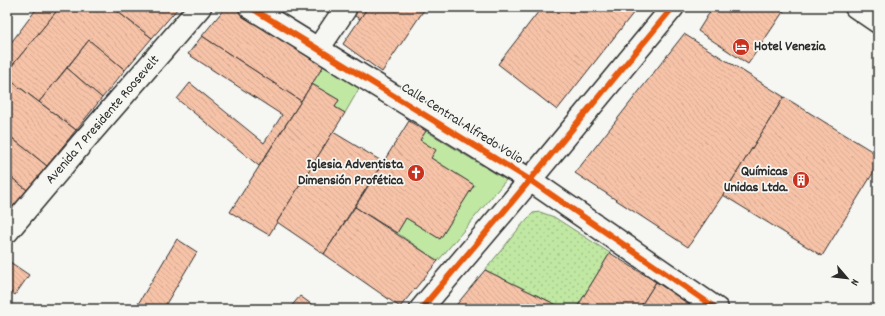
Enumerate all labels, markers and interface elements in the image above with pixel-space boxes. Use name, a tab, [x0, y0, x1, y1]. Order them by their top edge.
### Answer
hotel icon: Hotel Venezia	[731, 37, 751, 57]
place label: Hotel Venezia	[754, 37, 827, 57]
street label: Avenida 7 Presidente Roosevelt	[41, 51, 165, 189]
street label: Calle Central Alfredo Volio	[397, 78, 527, 170]
place label: Iglesia Adventista Dimensión Profética	[298, 155, 404, 191]
place label: Químicas Unidas Ltda.	[724, 162, 788, 198]
church icon: Iglesia Adventista Dimensión Profética	[406, 163, 426, 183]
building icon: Químicas Unidas Ltda.	[791, 170, 811, 190]
north arrow	[827, 258, 867, 298]
text: N	[845, 276, 862, 288]

